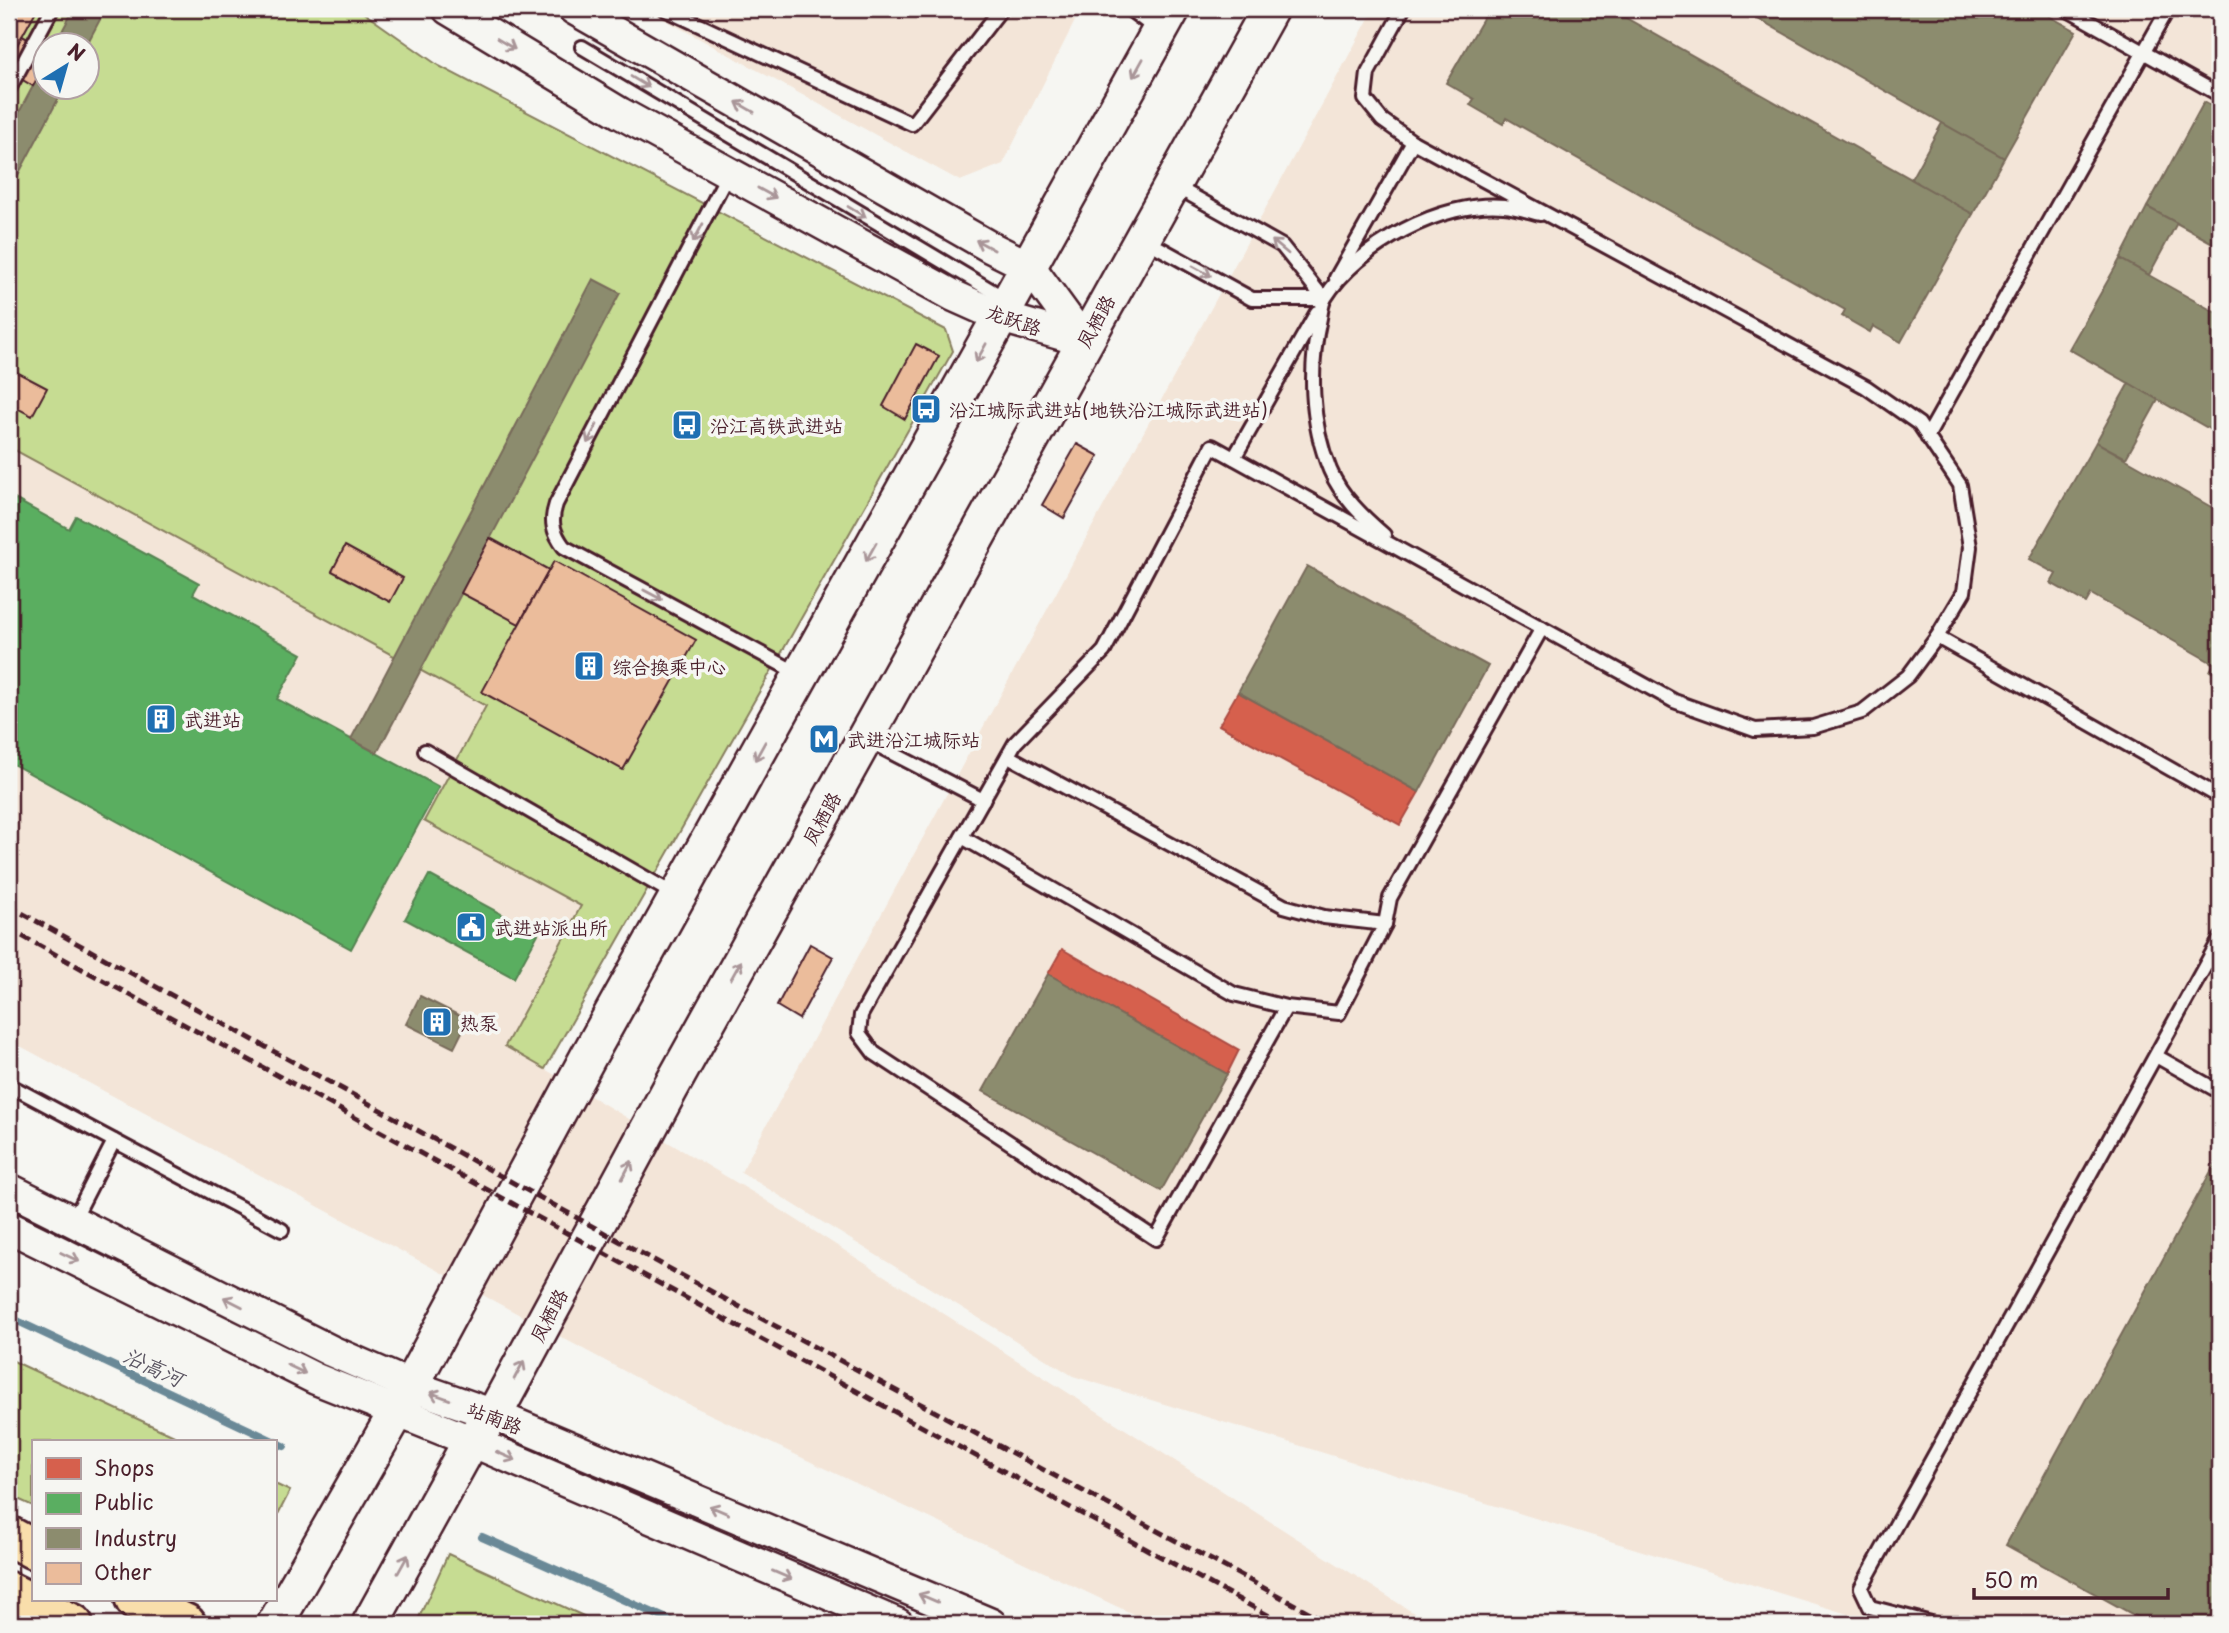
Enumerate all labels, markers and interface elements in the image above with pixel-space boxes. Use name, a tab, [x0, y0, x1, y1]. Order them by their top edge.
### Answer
north arrow	[32, 32, 102, 102]
text: N	[62, 36, 91, 67]
one-way arrow	[496, 37, 516, 51]
one-way arrow	[1131, 57, 1144, 78]
one-way arrow	[630, 76, 650, 90]
one-way arrow	[736, 100, 756, 114]
one-way arrow	[757, 186, 777, 200]
one-way arrow	[846, 205, 866, 219]
one-way arrow	[690, 222, 704, 242]
one-way arrow	[976, 237, 996, 251]
one-way arrow	[1271, 240, 1289, 256]
one-way arrow	[1191, 265, 1212, 278]
street label: 凤栖路	[1069, 289, 1121, 353]
street label: 龙跃路	[982, 296, 1046, 342]
one-way arrow	[974, 342, 987, 363]
bus stop icon: 沿江城际武进站(地铁沿江城际武进站)	[909, 392, 943, 426]
place label: 沿江城际武进站(地铁沿江城际武进站)	[949, 395, 1268, 423]
bus stop icon: 沿江高铁武进站	[670, 408, 704, 442]
place label: 沿江高铁武进站	[710, 411, 843, 439]
one-way arrow	[585, 423, 599, 444]
one-way arrow	[864, 541, 877, 562]
one-way arrow	[642, 589, 663, 603]
building icon: 综合换乘中心	[572, 649, 606, 683]
place label: 综合换乘中心	[612, 652, 726, 680]
building icon: 武进站	[144, 702, 178, 736]
place label: 武进站	[184, 705, 241, 733]
metro station icon: 武进沿江城际站	[807, 722, 841, 756]
place label: 武进沿江城际站	[847, 725, 980, 753]
one-way arrow	[753, 740, 767, 760]
street label: 凤栖路	[795, 786, 847, 850]
public building icon: 武进站派出所	[454, 910, 488, 944]
place label: 武进站派出所	[494, 913, 608, 941]
one-way arrow	[730, 960, 743, 981]
building icon: 热泵	[420, 1005, 454, 1039]
place label: 热泵	[460, 1008, 498, 1036]
one-way arrow	[620, 1160, 634, 1180]
one-way arrow	[59, 1250, 80, 1264]
street label: 凤栖路	[522, 1283, 574, 1347]
one-way arrow	[223, 1294, 244, 1308]
water label: 沿高河	[119, 1338, 192, 1395]
one-way arrow	[512, 1360, 526, 1380]
one-way arrow	[285, 1362, 306, 1376]
one-way arrow	[429, 1389, 451, 1401]
street label: 站南路	[463, 1394, 527, 1440]
legend	[32, 1440, 276, 1602]
one-way arrow	[495, 1450, 516, 1463]
text: Shops	[94, 1451, 154, 1483]
text: Public	[94, 1485, 154, 1517]
one-way arrow	[708, 1502, 730, 1515]
text: Industry	[94, 1521, 177, 1553]
text: Other	[94, 1555, 152, 1587]
one-way arrow	[396, 1555, 410, 1575]
scale bar	[1974, 1556, 2168, 1600]
text: 50 m	[1984, 1563, 2038, 1595]
one-way arrow	[771, 1569, 793, 1582]
one-way arrow	[918, 1591, 940, 1604]

